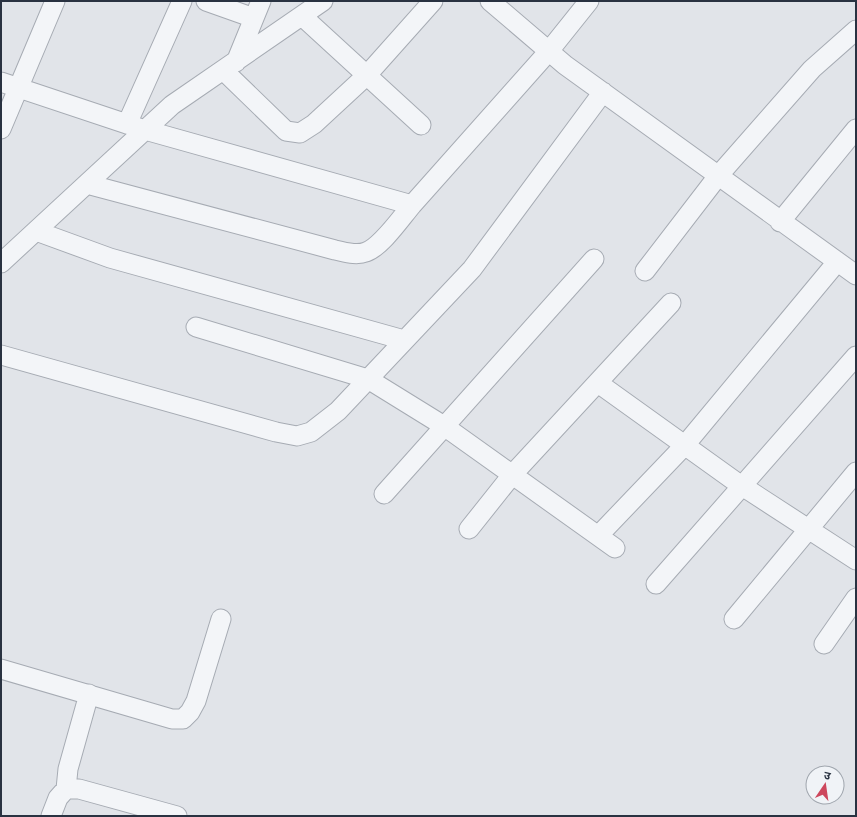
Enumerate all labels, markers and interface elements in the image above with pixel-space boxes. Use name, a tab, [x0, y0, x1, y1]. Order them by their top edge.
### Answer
north arrow	[805, 765, 845, 805]
text: उ	[822, 767, 833, 784]

